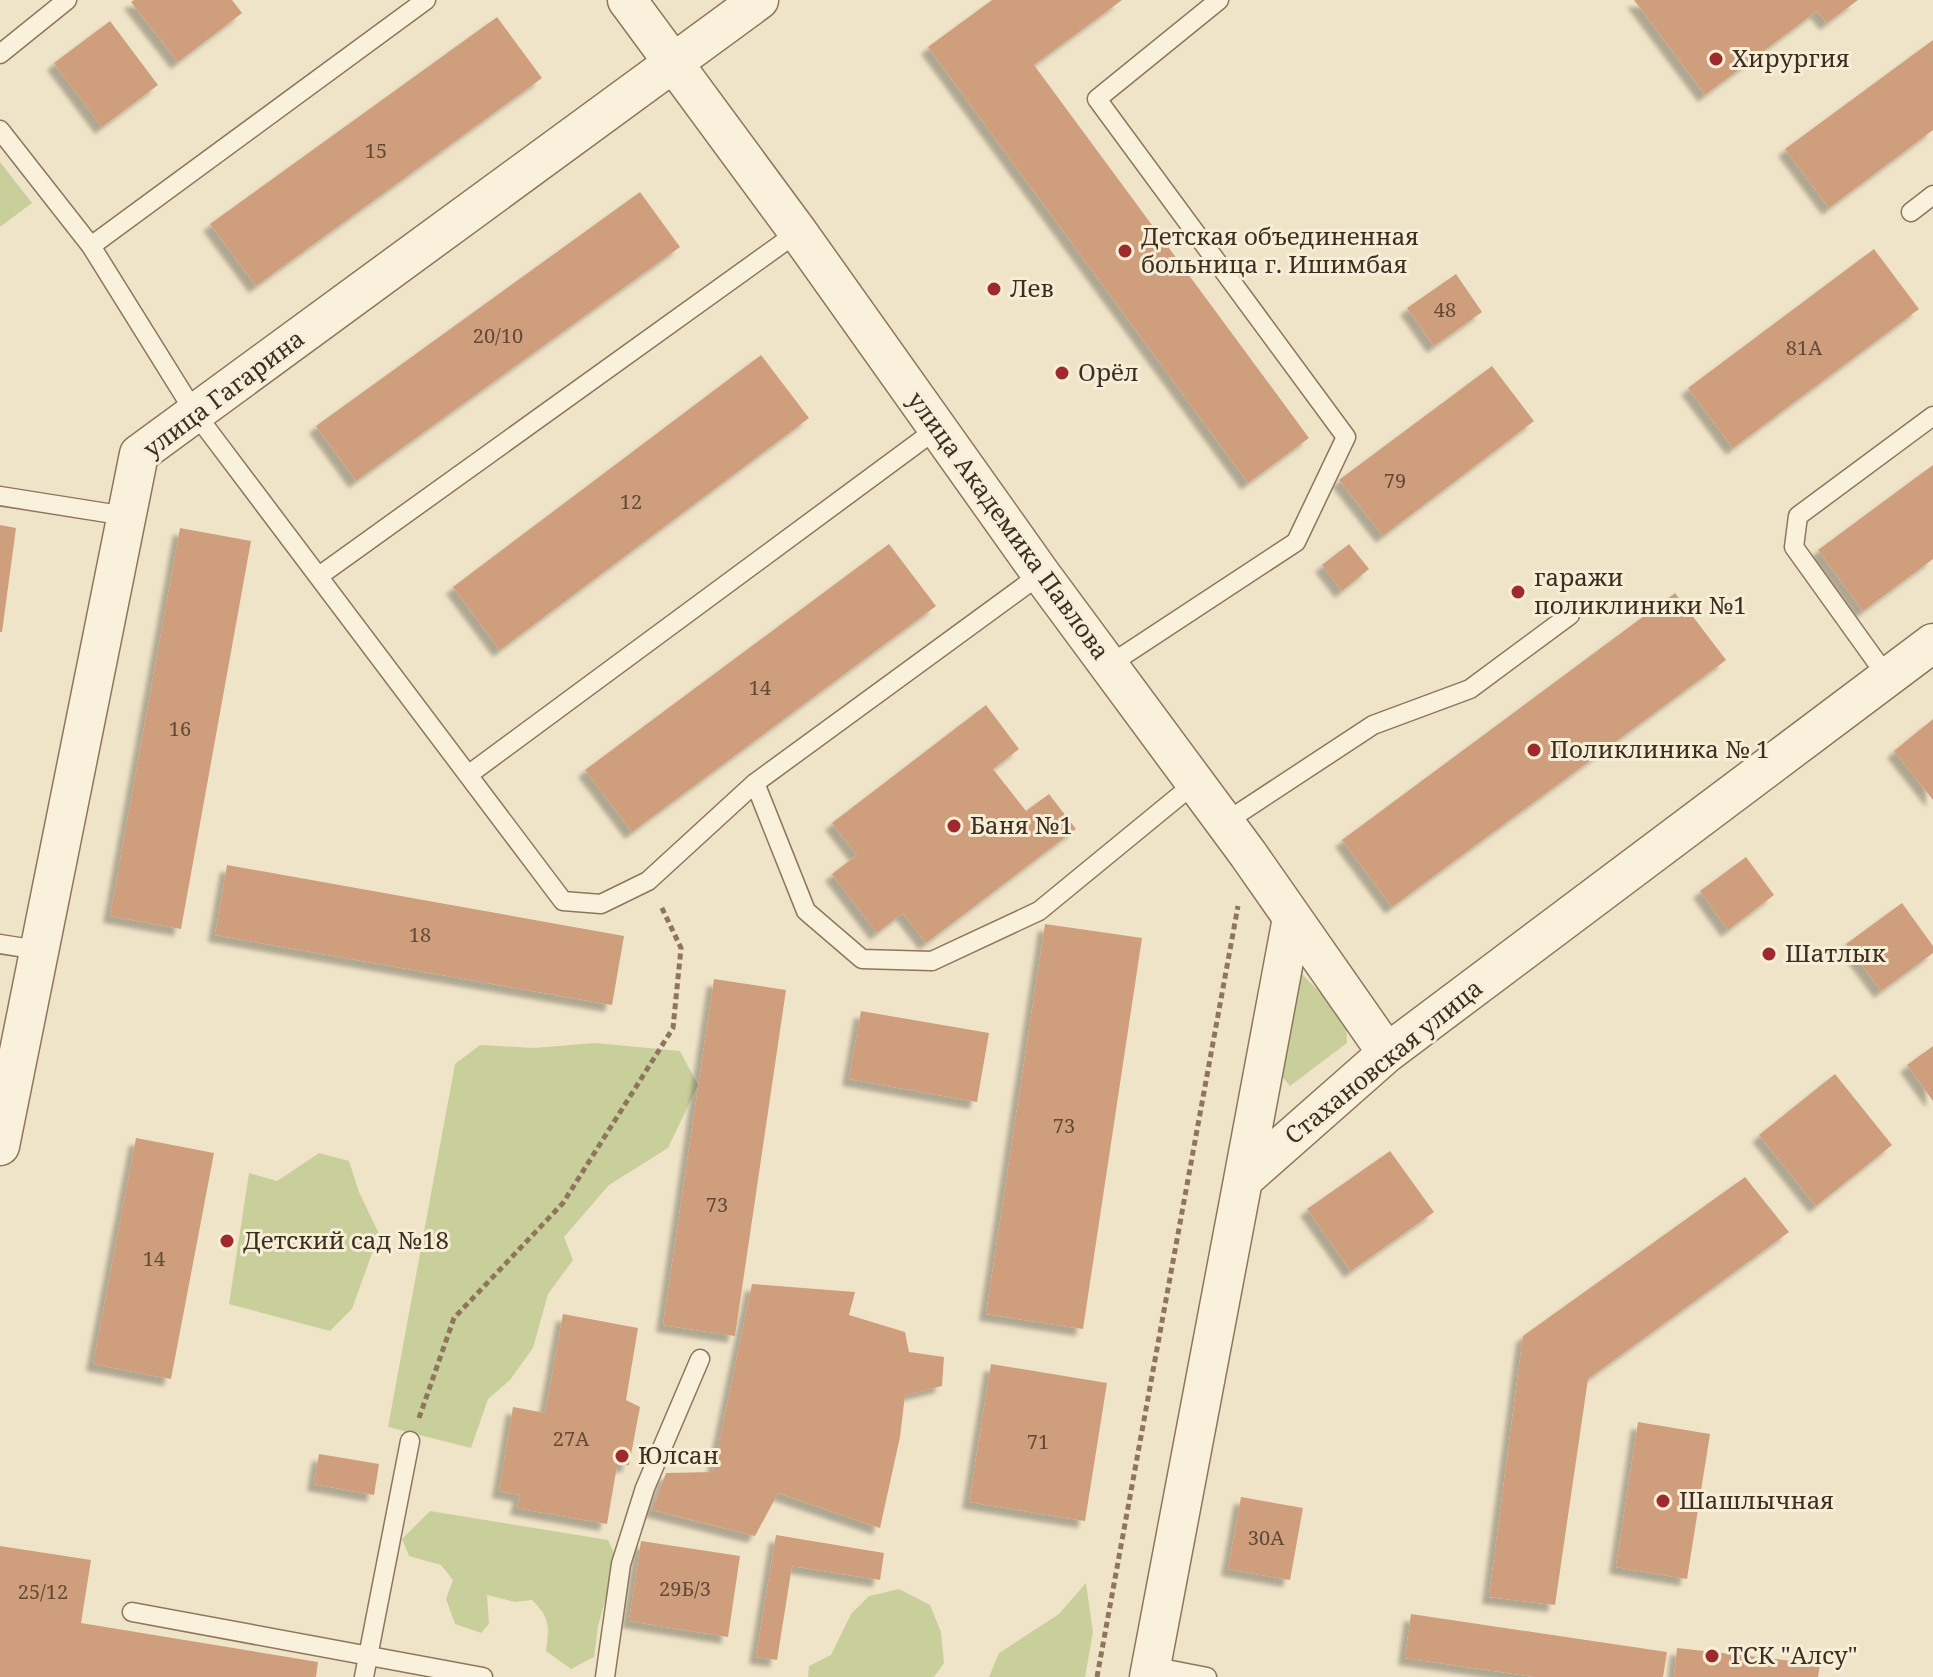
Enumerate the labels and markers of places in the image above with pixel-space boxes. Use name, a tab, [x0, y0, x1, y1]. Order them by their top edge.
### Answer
place label: Хирургия	[1732, 41, 1850, 74]
marker: Хирургия	[1707, 50, 1725, 68]
place label: Детская объединенная больница г. Ишимбая	[1141, 219, 1419, 280]
marker: Детская объединенная больница г. Ишимбая	[1116, 242, 1134, 260]
place label: Лев	[1010, 271, 1054, 304]
marker: Лев	[985, 280, 1003, 298]
place label: Орёл	[1078, 355, 1139, 388]
marker: Орёл	[1053, 364, 1071, 382]
place label: гаражи поликлиники №1	[1534, 560, 1747, 621]
marker: гаражи поликлиники №1	[1509, 583, 1527, 601]
place label: Поликлиника № 1	[1550, 732, 1769, 765]
marker: Поликлиника № 1	[1525, 741, 1543, 759]
place label: Баня №1	[970, 808, 1073, 841]
marker: Баня №1	[945, 817, 963, 835]
place label: Шатлык	[1785, 936, 1887, 969]
marker: Шатлык	[1760, 945, 1778, 963]
place label: Детский сад №18	[243, 1223, 449, 1256]
marker: Детский сад №18	[218, 1232, 236, 1250]
place label: Юлсан	[638, 1438, 719, 1471]
marker: Юлсан	[613, 1447, 631, 1465]
place label: Шашлычная	[1679, 1483, 1834, 1516]
marker: Шашлычная	[1654, 1492, 1672, 1510]
place label: ТСК "Алсу"	[1728, 1638, 1858, 1671]
marker: ТСК "Алсу"	[1703, 1647, 1721, 1665]

